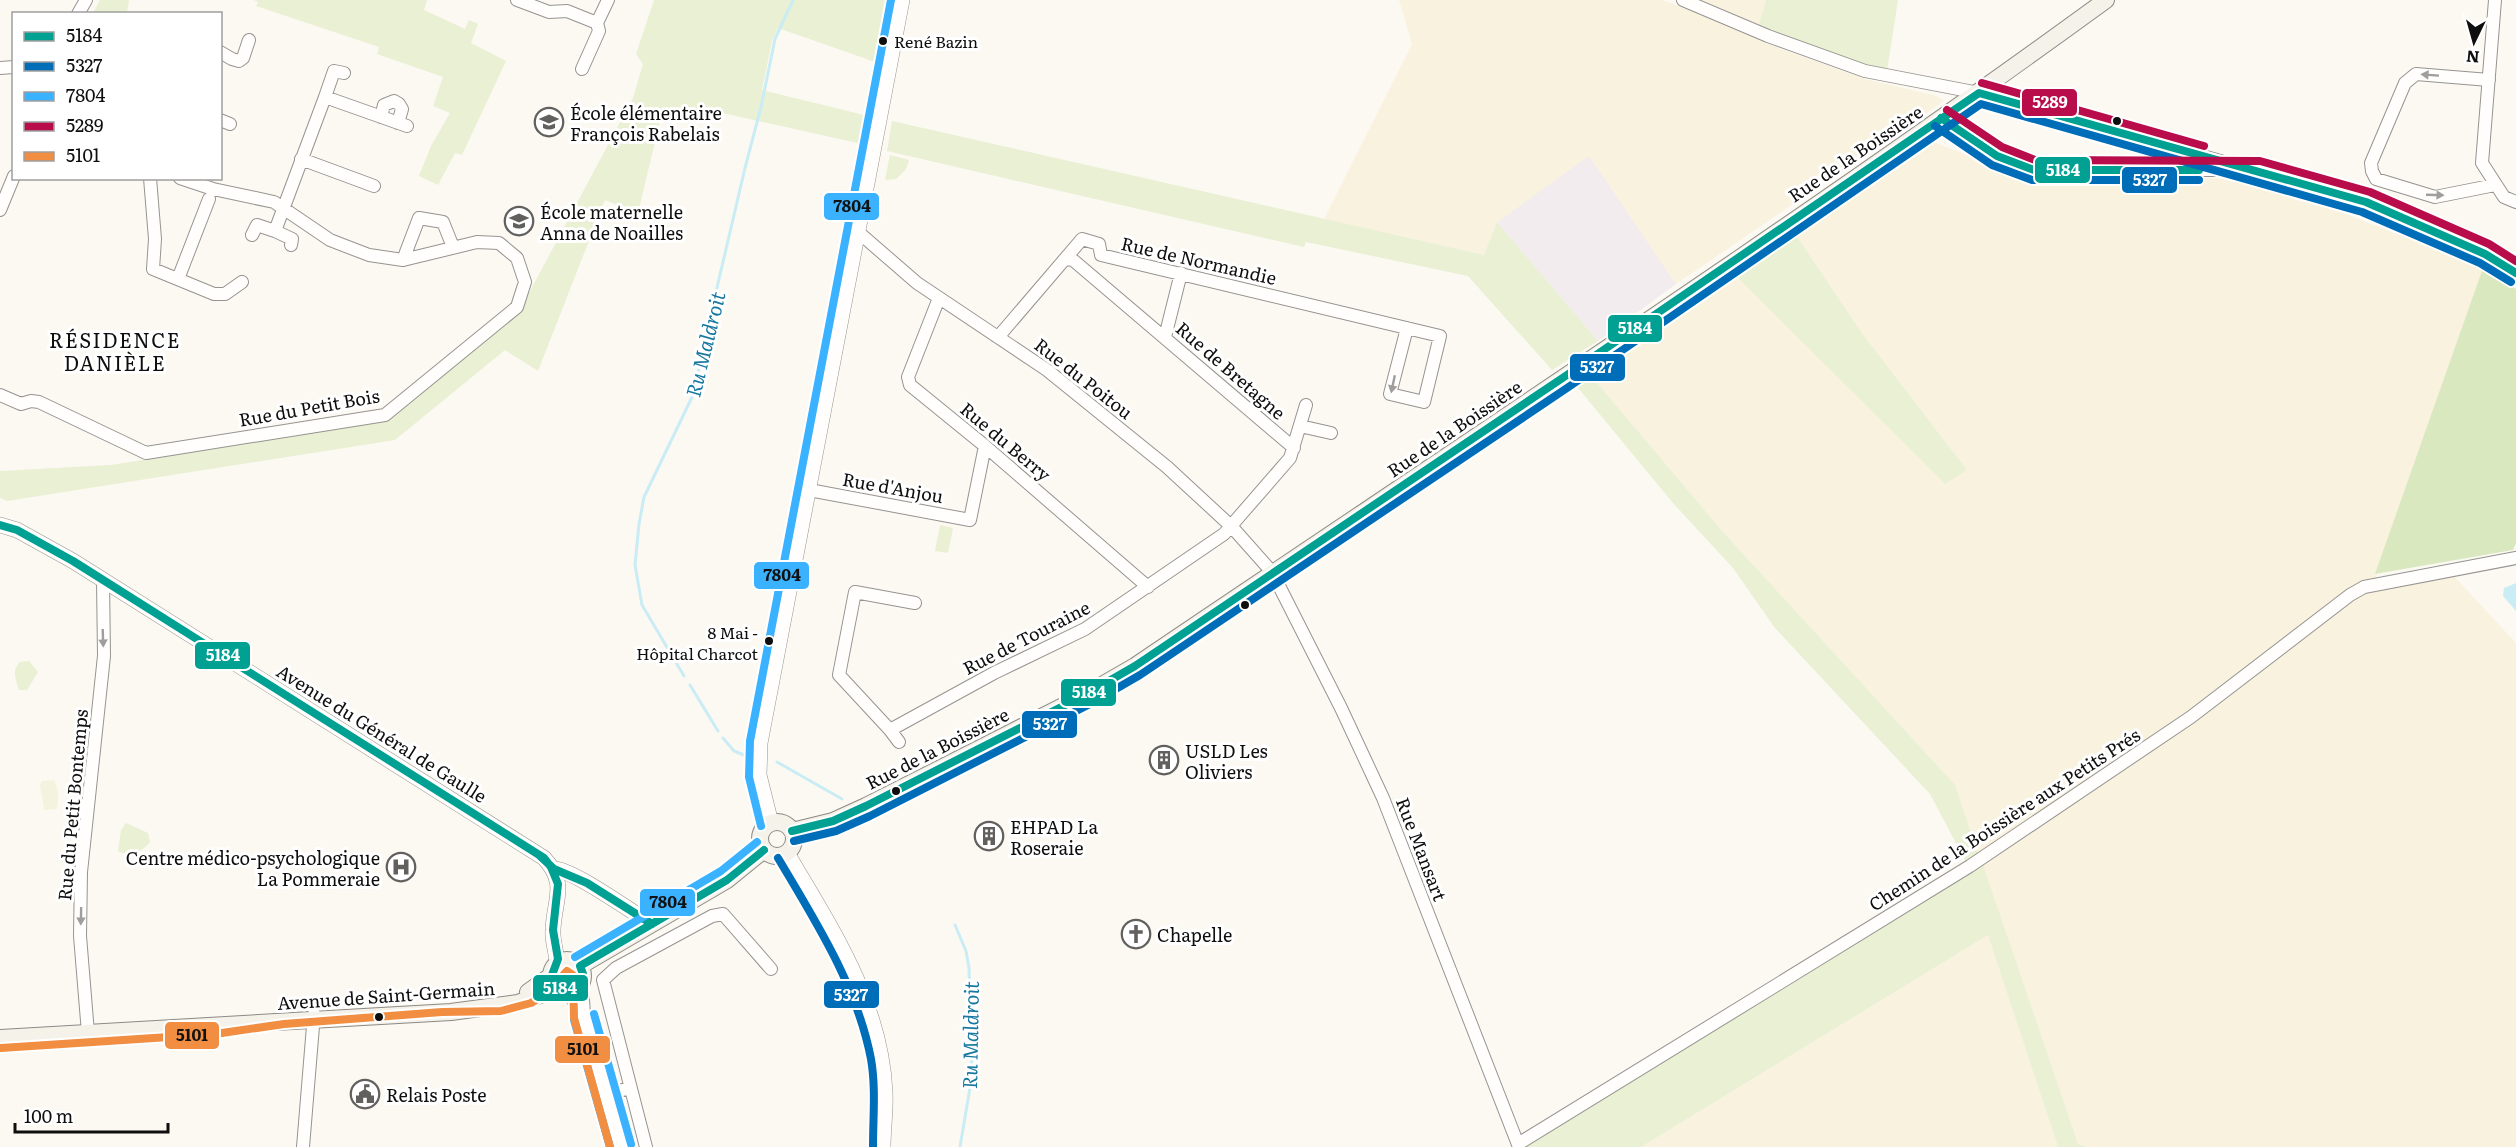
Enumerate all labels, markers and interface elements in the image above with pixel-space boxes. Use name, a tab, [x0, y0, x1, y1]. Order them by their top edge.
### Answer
legend	[12, 12, 222, 180]
north arrow	[2444, 12, 2504, 72]
text: 5184	[66, 21, 102, 48]
place label: René Bazin	[894, 29, 979, 53]
marker: René Bazin	[877, 35, 889, 47]
text: N	[2465, 45, 2480, 70]
text: 5327	[66, 51, 102, 78]
one-way arrow	[2421, 70, 2440, 80]
text: 7804	[66, 81, 105, 108]
line badge: 5289	[2021, 88, 2078, 117]
text: 5289	[2032, 89, 2068, 113]
street label: Rue de la Boissière	[1782, 98, 1928, 208]
place label: École élémentaire François Rabelais	[570, 99, 722, 147]
school or university icon: École élémentaire François Rabelais	[533, 106, 565, 138]
text: 5289	[66, 111, 103, 138]
unlabelled marker	[2111, 115, 2123, 127]
text: 5101	[66, 141, 100, 168]
line badge: 5184	[2034, 156, 2091, 184]
text: 5184	[2046, 157, 2081, 181]
line badge: 5327	[2121, 166, 2178, 194]
text: 5327	[2133, 167, 2167, 191]
one-way arrow	[2426, 190, 2445, 199]
line badge: 7804	[823, 192, 880, 221]
text: 7804	[833, 193, 871, 217]
place label: École maternelle Anna de Noailles	[540, 198, 683, 246]
school or university icon: École maternelle Anna de Noailles	[503, 205, 535, 237]
street label: Rue de Normandie	[1119, 229, 1279, 291]
water label: Ru Maldroit	[676, 288, 732, 400]
line badge: 5184	[1607, 314, 1663, 343]
street label: Rue de Bretagne	[1170, 315, 1292, 425]
text: 5184	[1618, 315, 1653, 339]
district label: RÉSIDENCE DANIÈLE	[49, 324, 181, 377]
street label: Rue du Poitou	[1029, 331, 1139, 425]
line badge: 5327	[1569, 353, 1626, 382]
text: 5327	[1580, 354, 1614, 378]
street label: Rue de la Boissière	[1381, 373, 1527, 483]
one-way arrow	[1388, 375, 1397, 394]
street label: Rue du Petit Bois	[237, 381, 381, 433]
street label: Rue du Berry	[955, 395, 1058, 487]
street label: Rue d'Anjou	[840, 465, 946, 509]
line badge: 7804	[753, 561, 810, 590]
text: 7804	[763, 562, 801, 586]
street label: Rue de Touraine	[958, 593, 1094, 681]
unlabelled marker	[1239, 599, 1251, 611]
place label: 8 Mai - Hôpital Charcot	[636, 620, 759, 665]
one-way arrow	[99, 629, 108, 648]
marker: 8 Mai - Hôpital Charcot	[763, 635, 775, 647]
line badge: 5184	[194, 641, 251, 670]
text: 5184	[206, 642, 241, 666]
street label: Avenue du Général de Gaulle	[272, 657, 492, 809]
line badge: 5184	[1060, 678, 1117, 707]
text: 5184	[1072, 679, 1107, 703]
street label: Rue de la Boissière	[861, 700, 1013, 796]
street label: Rue du Petit Bontemps	[50, 708, 94, 902]
line badge: 5327	[1021, 710, 1078, 739]
text: 5327	[1033, 711, 1067, 735]
street label: Chemin de la Boissière aux Petits Prés	[1863, 721, 2145, 917]
place label: USLD Les Oliviers	[1185, 737, 1268, 785]
building icon: USLD Les Oliviers	[1148, 744, 1180, 776]
unlabelled marker	[890, 785, 902, 797]
street label: Rue Mansart	[1390, 793, 1454, 905]
place label: EHPAD La Roseraie	[1010, 813, 1098, 861]
building icon: EHPAD La Roseraie	[973, 820, 1005, 852]
place label: Centre médico-psychologique La Pommeraie	[126, 844, 380, 892]
hospital icon: Centre médico-psychologique La Pommeraie	[385, 851, 417, 883]
line badge: 7804	[639, 888, 696, 917]
text: 7804	[649, 889, 687, 913]
one-way arrow	[76, 906, 85, 925]
church icon: Chapelle	[1120, 918, 1152, 950]
place label: Chapelle	[1157, 921, 1232, 948]
street label: Avenue de Saint-Germain	[276, 974, 496, 1016]
line badge: 5184	[532, 974, 589, 1002]
text: 5184	[543, 975, 578, 999]
line badge: 5327	[823, 980, 880, 1009]
water label: Ru Maldroit	[953, 981, 985, 1089]
text: 5327	[834, 982, 868, 1006]
unlabelled marker	[373, 1011, 385, 1023]
line badge: 5101	[164, 1021, 220, 1050]
text: 5101	[176, 1022, 208, 1046]
line badge: 5101	[554, 1035, 611, 1064]
text: 5101	[567, 1036, 599, 1060]
public building icon: Relais Poste	[349, 1078, 381, 1110]
place label: Relais Poste	[386, 1081, 487, 1108]
scale bar	[15, 1096, 168, 1134]
text: 100 m	[24, 1102, 73, 1129]

